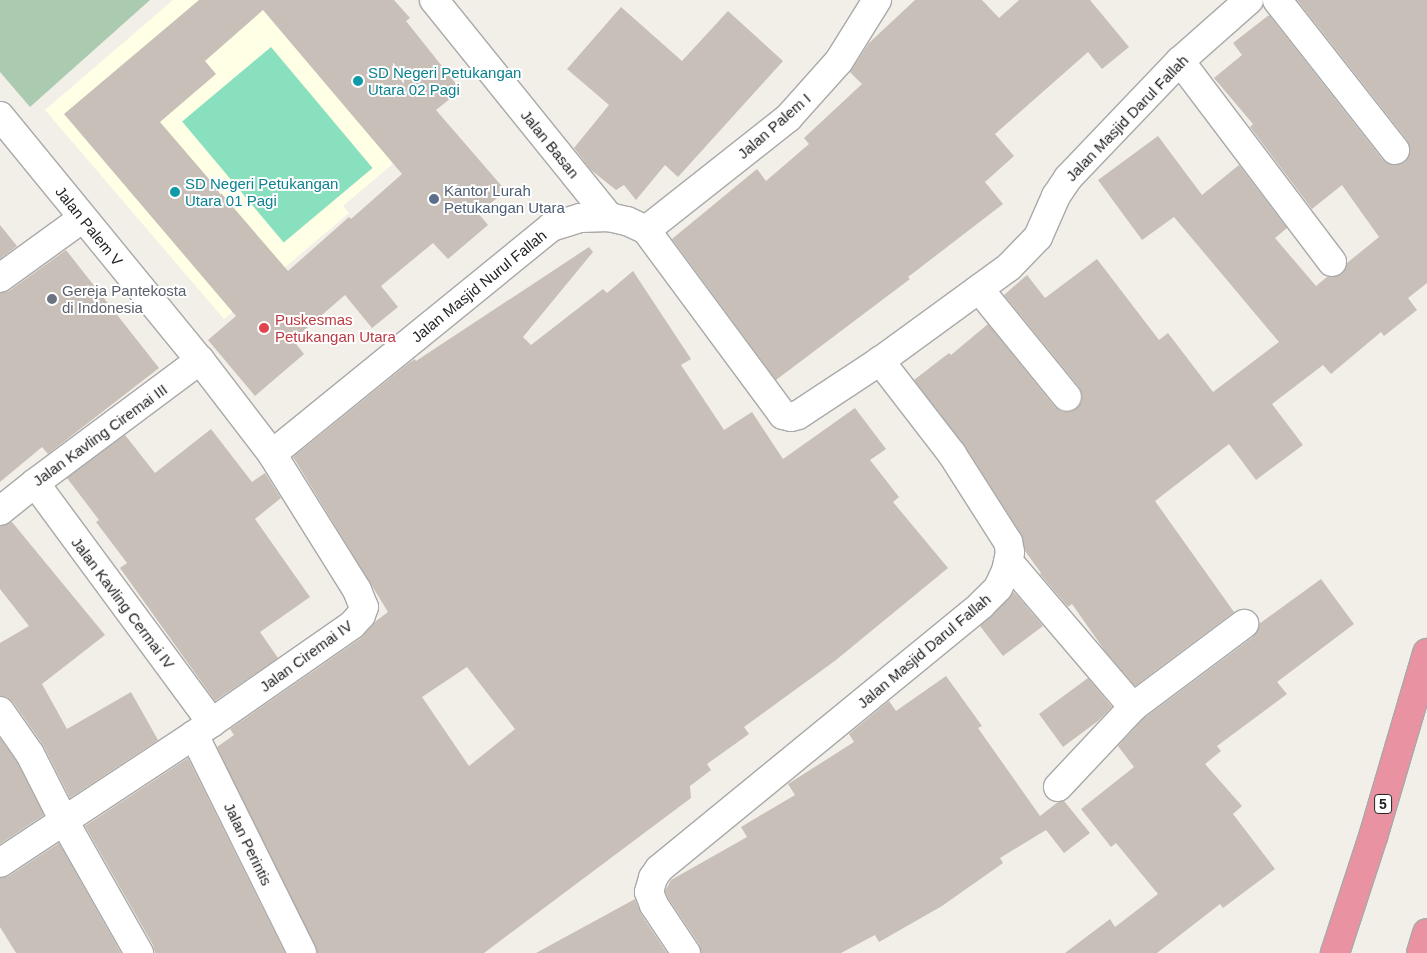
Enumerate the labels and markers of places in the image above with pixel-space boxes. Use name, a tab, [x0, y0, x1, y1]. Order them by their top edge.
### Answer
place label: SD Negeri Petukangan Utara 02 Pagi	[368, 63, 521, 98]
marker: SD Negeri Petukangan Utara 02 Pagi	[352, 75, 364, 87]
place label: SD Negeri Petukangan Utara 01 Pagi	[185, 174, 338, 209]
place label: Kantor Lurah Petukangan Utara	[444, 181, 565, 216]
marker: SD Negeri Petukangan Utara 01 Pagi	[169, 186, 181, 198]
marker: Kantor Lurah Petukangan Utara	[428, 193, 440, 205]
place label: Gereja Pantekosta di Indonesia	[62, 281, 186, 316]
marker: Gereja Pantekosta di Indonesia	[46, 293, 58, 305]
place label: Puskesmas Petukangan Utara	[275, 310, 396, 345]
marker: Puskesmas Petukangan Utara	[257, 321, 271, 335]

